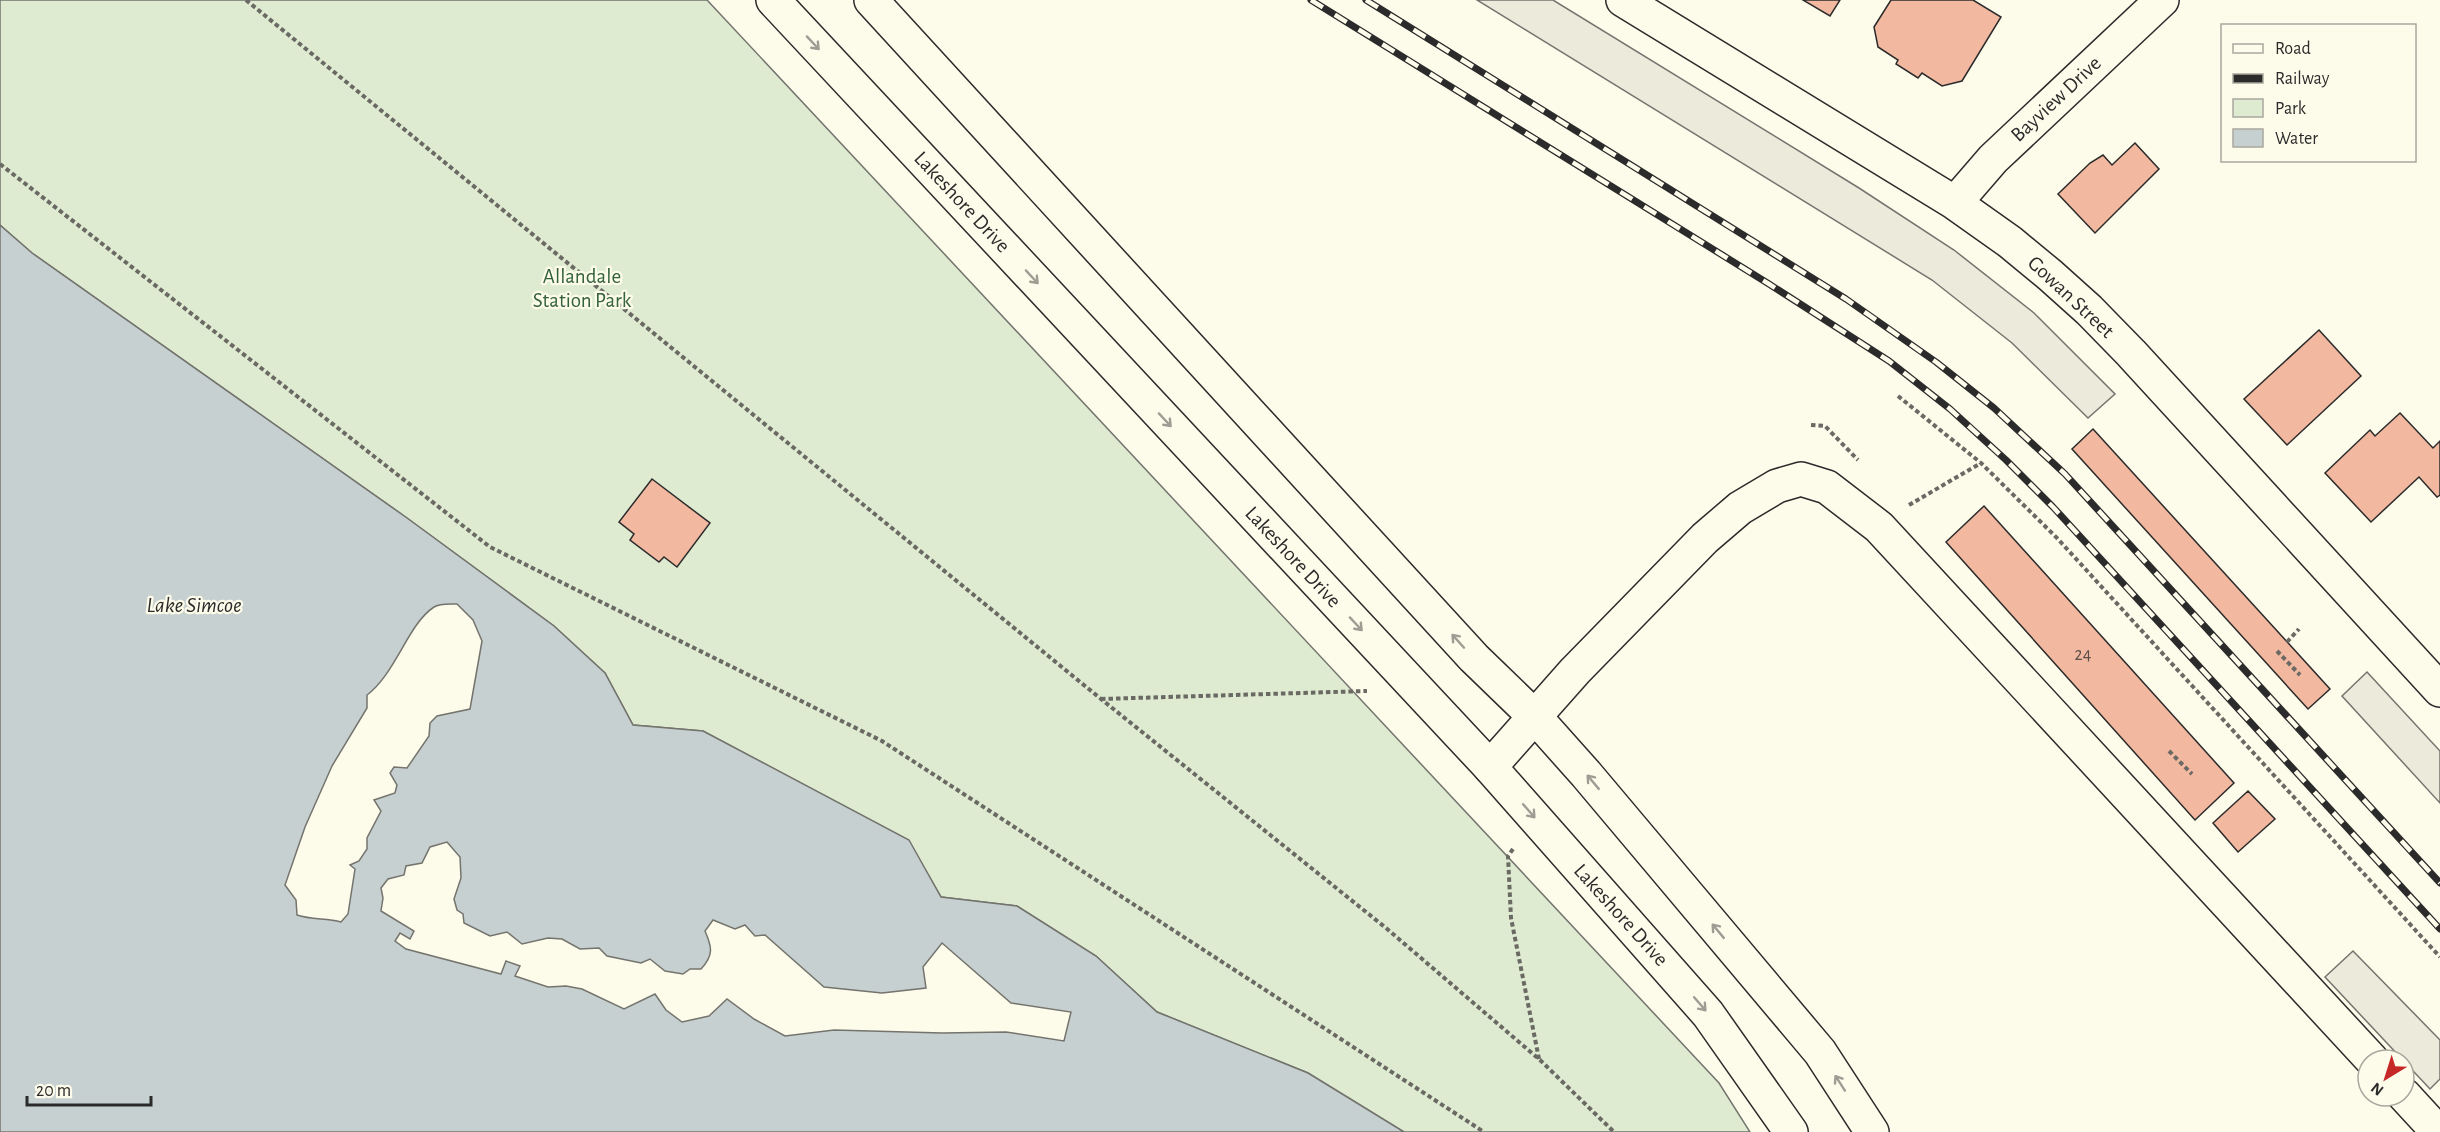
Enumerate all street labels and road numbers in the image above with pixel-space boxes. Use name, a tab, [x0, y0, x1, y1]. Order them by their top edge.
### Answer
street label: Bayview Drive	[2007, 52, 2105, 146]
street label: Lakeshore Drive	[910, 147, 1014, 257]
street label: Gowan Street	[2024, 252, 2118, 342]
street label: Lakeshore Drive	[1241, 502, 1345, 612]
street label: Lakeshore Drive	[1570, 860, 1672, 970]

